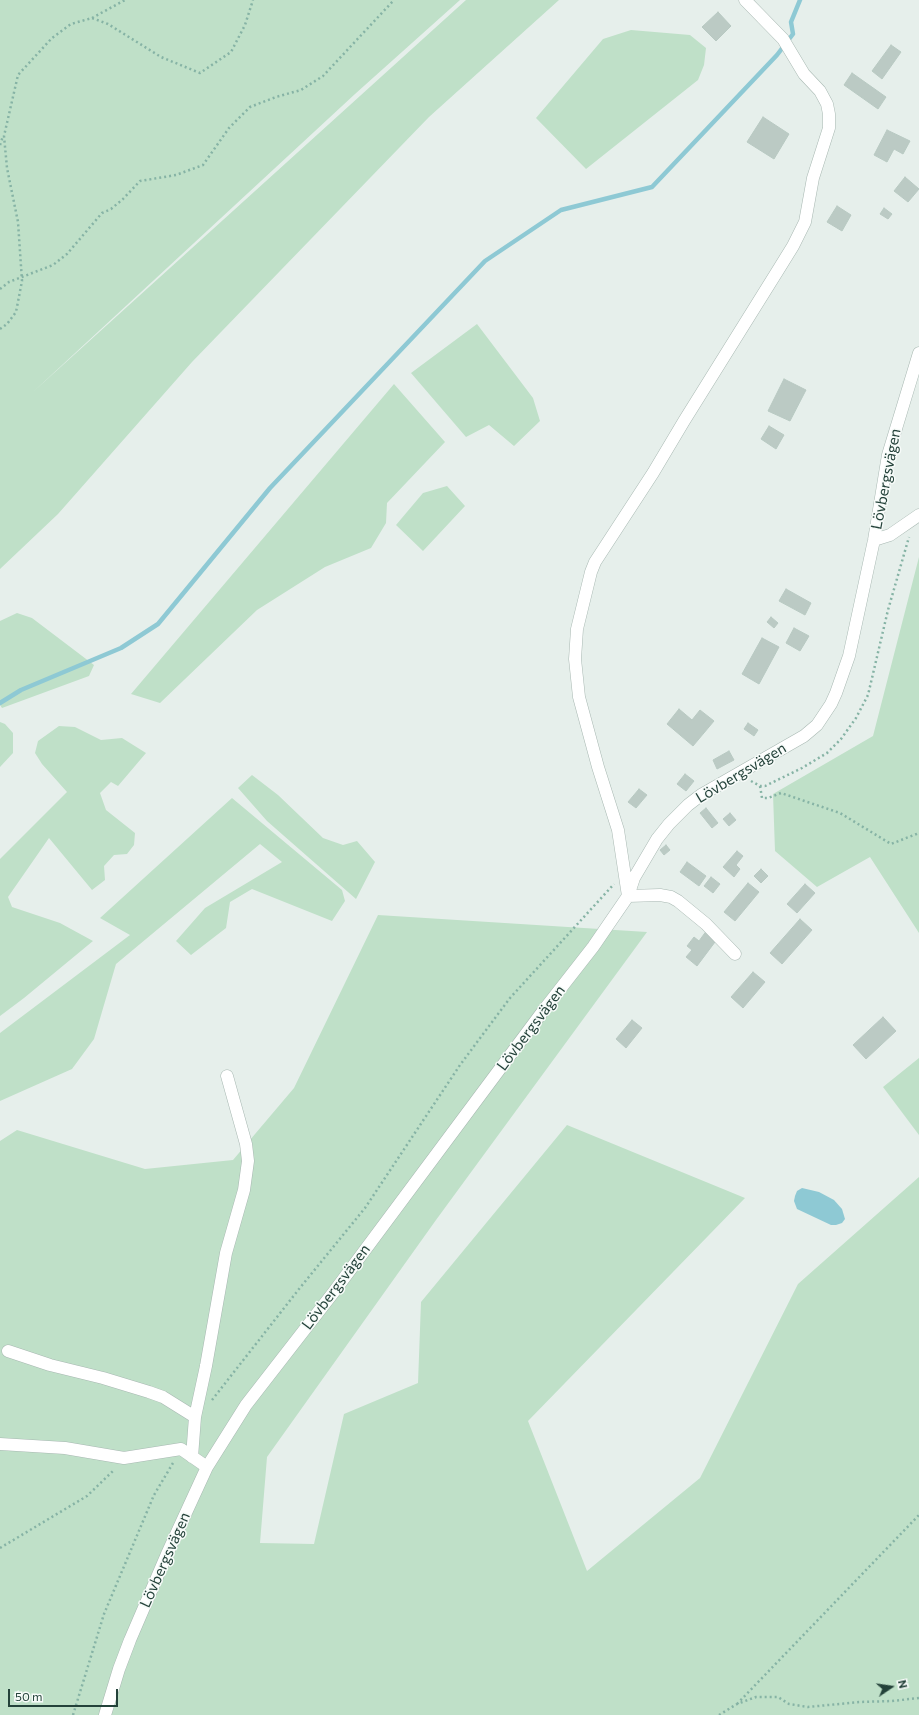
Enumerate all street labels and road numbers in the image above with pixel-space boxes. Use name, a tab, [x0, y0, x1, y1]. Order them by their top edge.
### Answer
street label: Lövbergsvägen	[867, 427, 905, 531]
street label: Lövbergsvägen	[692, 739, 790, 807]
street label: Lövbergsvägen	[493, 982, 569, 1074]
street label: Lövbergsvägen	[298, 1241, 374, 1333]
street label: Lövbergsvägen	[136, 1510, 194, 1610]

